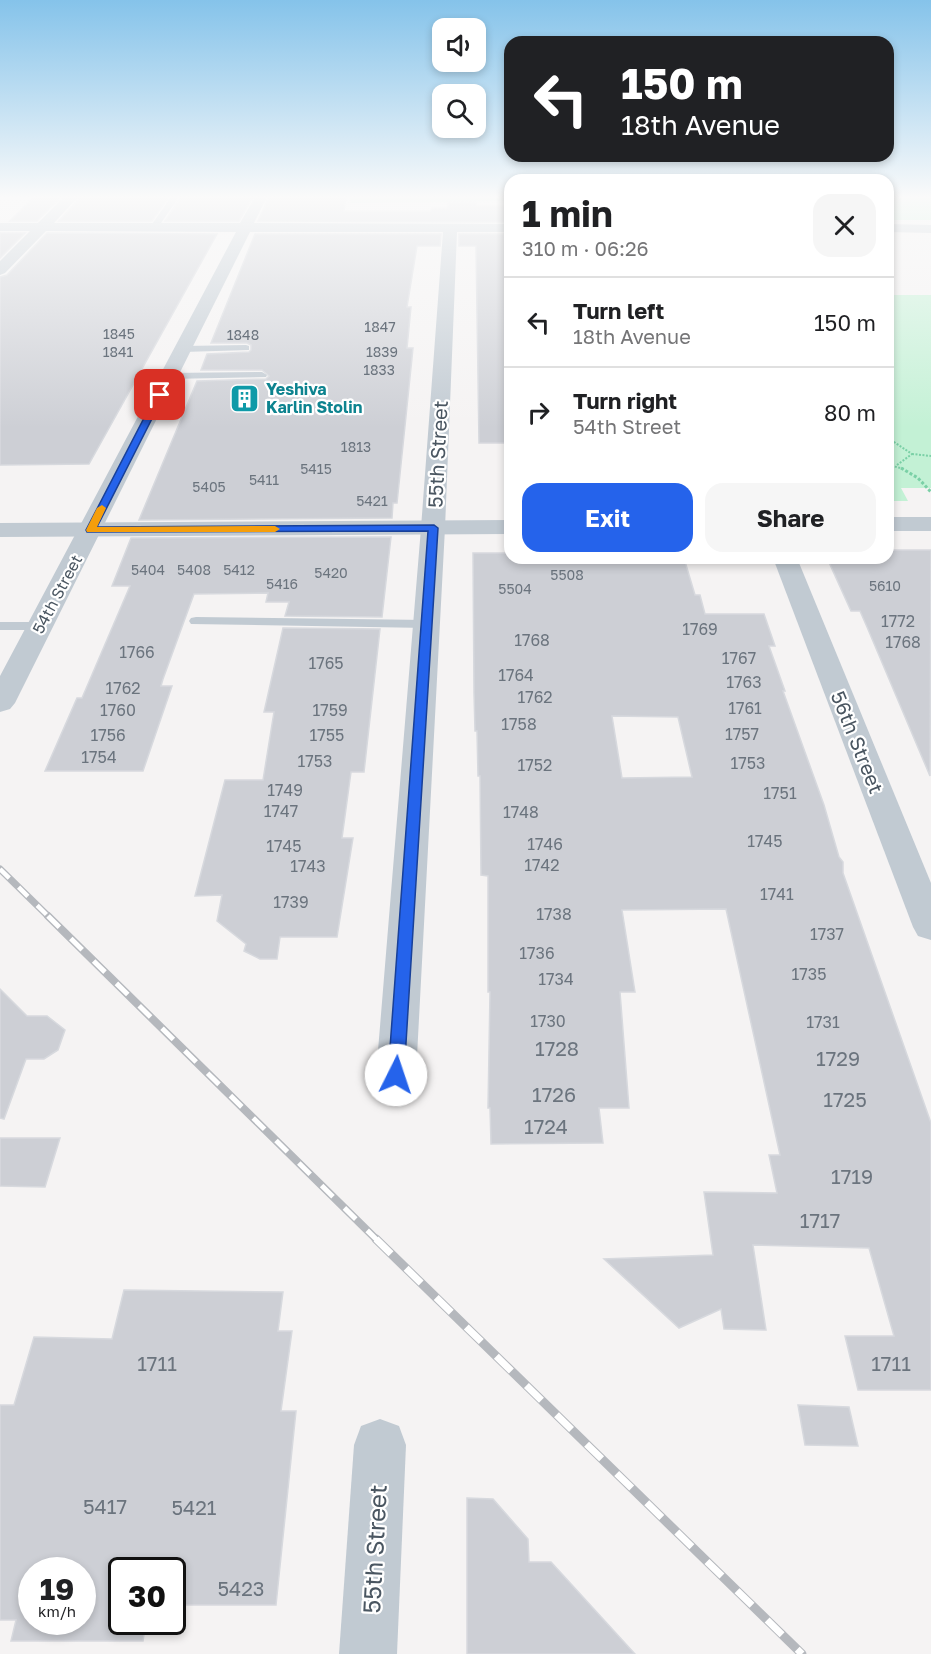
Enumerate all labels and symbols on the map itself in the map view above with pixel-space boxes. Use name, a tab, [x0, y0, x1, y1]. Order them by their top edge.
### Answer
house number: 1847	[364, 318, 396, 335]
house number: 1845	[103, 325, 135, 342]
house number: 1848	[227, 326, 259, 343]
house number: 1841	[103, 343, 134, 360]
house number: 1839	[366, 343, 398, 360]
house number: 1833	[363, 361, 395, 378]
pin	[134, 369, 185, 420]
place label: Yeshiva Karlin Stolin	[266, 379, 362, 417]
building icon: Yeshiva Karlin Stolin	[229, 382, 261, 414]
street label: 55th Street	[422, 400, 452, 508]
house number: 1813	[341, 438, 371, 455]
house number: 5415	[300, 460, 332, 477]
house number: 5411	[249, 471, 279, 488]
house number: 5405	[192, 478, 226, 495]
house number: 5421	[356, 492, 388, 509]
street label: 54th Street	[28, 551, 86, 637]
house number: 5404	[131, 561, 165, 578]
house number: 5408	[177, 561, 211, 578]
house number: 5412	[223, 561, 255, 578]
house number: 5420	[314, 564, 348, 581]
house number: 5508	[550, 566, 584, 583]
house number: 5416	[266, 575, 298, 592]
house number: 5610	[869, 577, 901, 594]
house number: 5504	[498, 580, 532, 597]
house number: 1772	[881, 611, 915, 631]
house number: 1769	[682, 619, 718, 639]
house number: 1768	[514, 630, 550, 650]
house number: 1768	[885, 632, 921, 652]
house number: 1766	[119, 642, 155, 662]
house number: 1767	[722, 648, 756, 668]
house number: 1765	[308, 653, 344, 673]
house number: 1764	[498, 665, 534, 685]
house number: 1763	[726, 672, 762, 692]
house number: 1762	[105, 678, 141, 698]
house number: 1762	[517, 687, 553, 707]
street label: 56th Street	[827, 687, 889, 797]
house number: 1761	[728, 698, 762, 718]
house number: 1760	[100, 700, 136, 720]
house number: 1759	[312, 700, 348, 720]
house number: 1758	[501, 714, 537, 734]
house number: 1757	[725, 724, 759, 744]
house number: 1756	[90, 725, 126, 745]
house number: 1755	[310, 725, 344, 745]
house number: 1754	[81, 747, 117, 767]
house number: 1753	[298, 751, 332, 771]
house number: 1753	[731, 753, 765, 773]
house number: 1752	[518, 755, 552, 775]
house number: 1749	[267, 780, 303, 800]
house number: 1751	[763, 783, 797, 803]
house number: 1747	[264, 801, 298, 821]
house number: 1748	[503, 802, 539, 822]
house number: 1745	[747, 831, 783, 851]
house number: 1746	[527, 834, 563, 854]
house number: 1745	[266, 836, 302, 856]
house number: 1742	[524, 855, 560, 875]
house number: 1743	[290, 856, 326, 876]
house number: 1741	[760, 884, 794, 904]
house number: 1739	[273, 892, 309, 912]
house number: 1738	[536, 904, 572, 924]
house number: 1737	[810, 924, 844, 944]
house number: 1736	[519, 943, 555, 963]
house number: 1735	[792, 964, 826, 984]
house number: 1734	[538, 969, 574, 989]
house number: 1730	[530, 1011, 566, 1031]
house number: 1731	[806, 1012, 840, 1032]
house number: 1728	[535, 1036, 579, 1060]
position arrow	[364, 1043, 428, 1107]
house number: 1729	[816, 1046, 860, 1070]
house number: 1726	[532, 1082, 576, 1106]
house number: 1725	[823, 1087, 867, 1111]
house number: 1724	[524, 1114, 568, 1138]
house number: 1719	[831, 1164, 873, 1188]
house number: 1717	[800, 1208, 840, 1232]
house number: 1711	[137, 1351, 177, 1375]
house number: 1711	[871, 1351, 911, 1375]
street label: 55th Street	[356, 1484, 392, 1614]
house number: 5417	[83, 1494, 127, 1518]
house number: 5421	[171, 1495, 217, 1519]
speed limit sign: 30	[108, 1557, 186, 1635]
house number: 5423	[217, 1576, 265, 1600]

